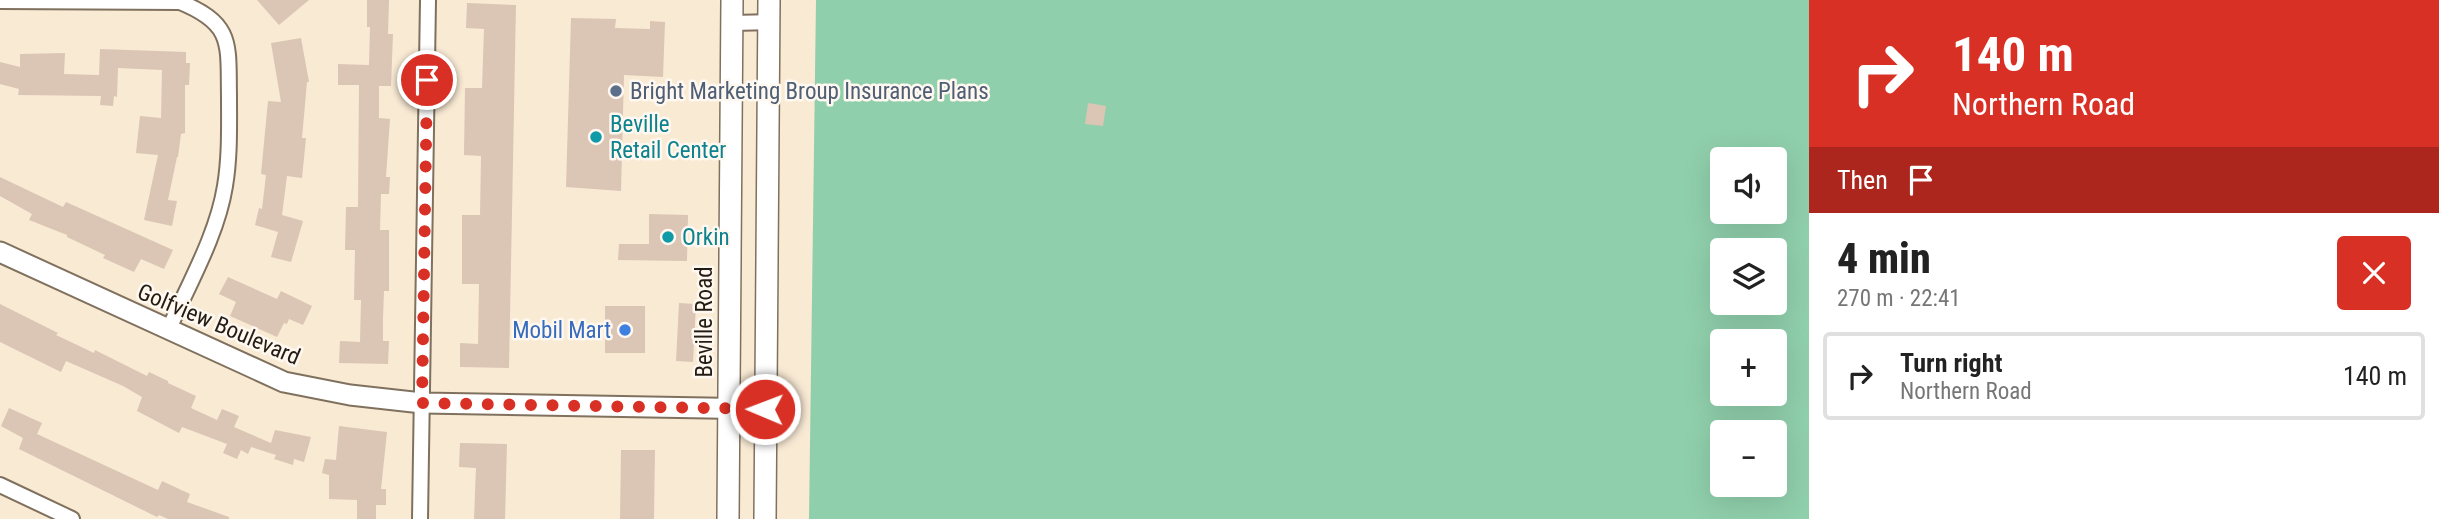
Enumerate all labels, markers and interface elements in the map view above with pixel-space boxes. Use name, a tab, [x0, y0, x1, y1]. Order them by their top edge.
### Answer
text: 140 m	[1952, 26, 2074, 83]
icon: right	[1837, 28, 1928, 119]
pin	[397, 50, 457, 110]
icon: arrive	[408, 61, 446, 99]
place label: Bright Marketing Broup Insurance Plans	[630, 78, 989, 105]
marker: Bright Marketing Broup Insurance Plans	[608, 83, 624, 99]
text: Northern Road	[1952, 85, 2135, 123]
place label: Beville Retail Center	[610, 111, 726, 164]
marker: Beville Retail Center	[588, 129, 604, 145]
map controls	[1710, 147, 1787, 497]
button: sound	[1710, 147, 1787, 224]
icon: arrive	[1902, 161, 1940, 199]
text: Then	[1837, 165, 1888, 195]
place label: Orkin	[682, 224, 730, 251]
marker: Orkin	[660, 229, 676, 245]
text: 4 min	[1837, 234, 1931, 283]
button: close	[2337, 236, 2411, 310]
button: layers	[1710, 238, 1787, 315]
street label: Beville Road	[691, 266, 718, 378]
street label: Golfview Boulevard	[134, 278, 304, 371]
text: 270 m · 22:41	[1837, 285, 1961, 312]
place label: Mobil Mart	[512, 317, 611, 344]
marker: Mobil Mart	[617, 322, 633, 338]
button: +	[1710, 329, 1787, 406]
text: Turn right	[1900, 348, 2002, 378]
icon: right	[1841, 357, 1879, 395]
text: 140 m	[2343, 361, 2407, 391]
position arrow	[728, 372, 802, 446]
text: Northern Road	[1900, 378, 2032, 405]
button: −	[1710, 420, 1787, 497]

